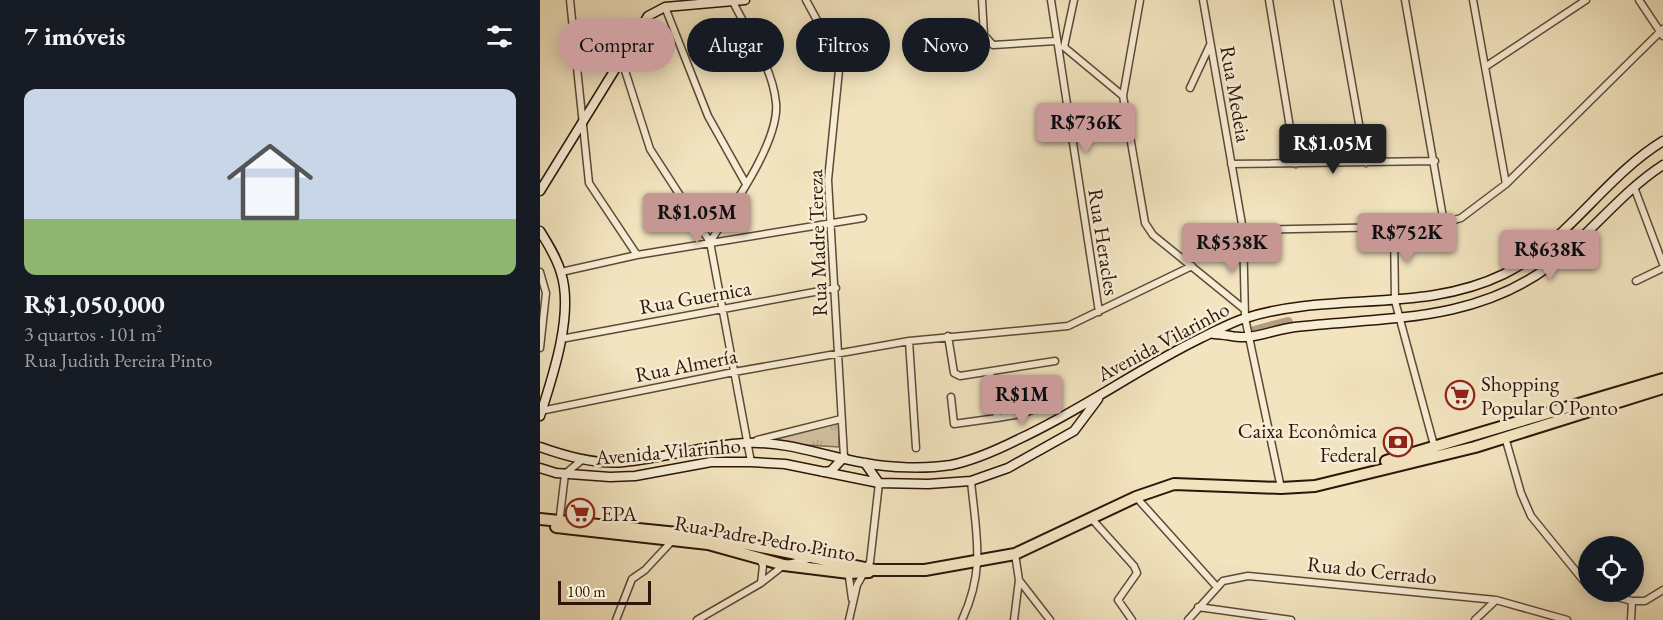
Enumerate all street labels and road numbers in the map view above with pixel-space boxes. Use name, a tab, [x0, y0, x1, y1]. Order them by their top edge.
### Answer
street label: Rua Medeia	[1214, 44, 1258, 145]
street label: Rua Madre Tereza	[801, 168, 833, 317]
street label: Rua Heracles	[1082, 187, 1126, 298]
street label: Rua Guernica	[637, 274, 754, 320]
street label: Avenida Vilarinho	[1091, 295, 1234, 388]
street label: Rua Almería	[633, 342, 740, 388]
street label: Avenida Vilarinho	[593, 431, 742, 471]
street label: Rua Padre Pedro Pinto	[672, 509, 858, 567]
street label: Rua do Cerrado	[1306, 550, 1438, 590]

